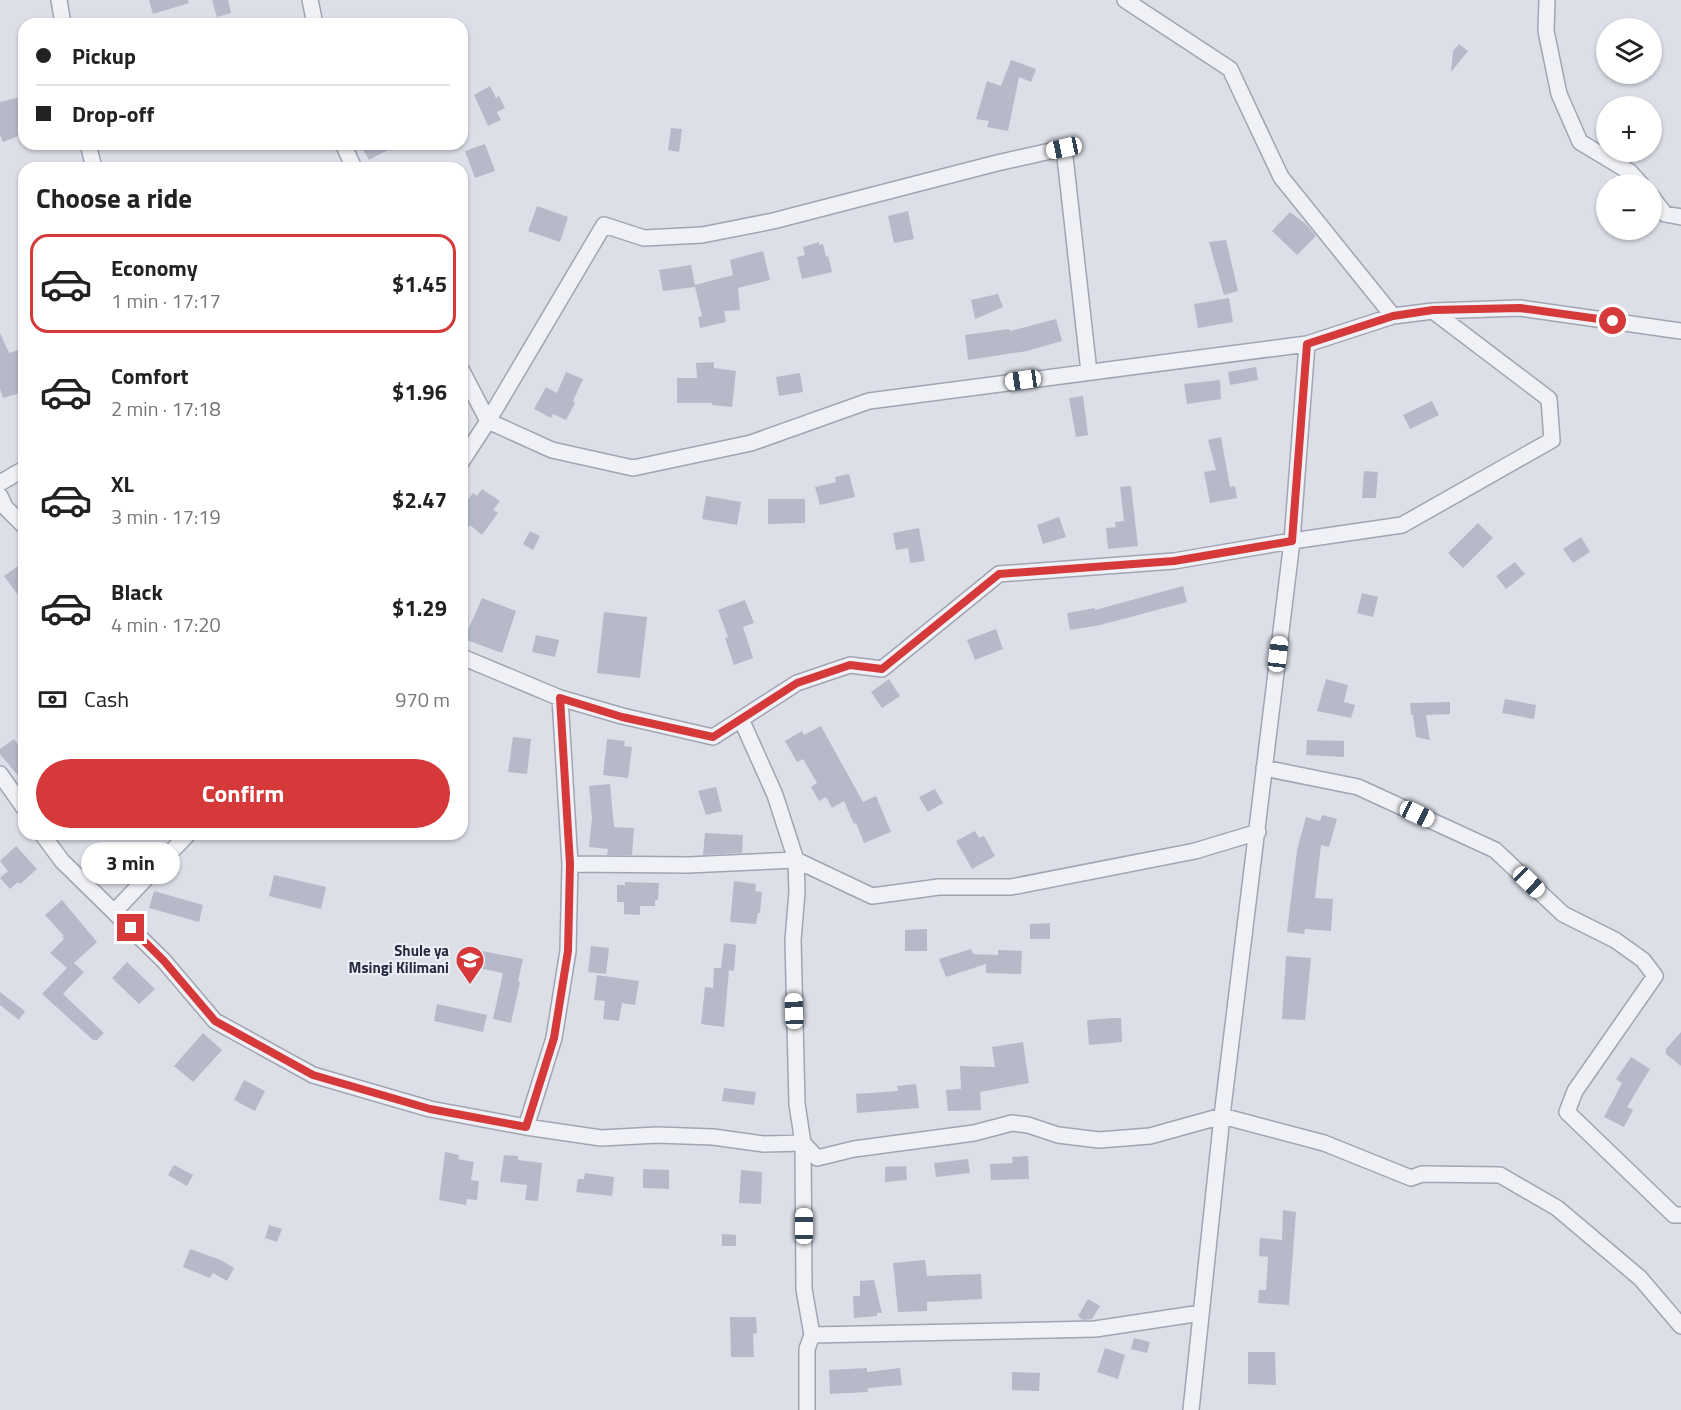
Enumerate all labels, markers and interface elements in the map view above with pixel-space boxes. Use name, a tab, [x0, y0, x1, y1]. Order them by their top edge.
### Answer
map controls	[1596, 18, 1662, 240]
button: layers	[1596, 18, 1662, 84]
text: Pickup	[72, 39, 136, 73]
button: +	[1596, 96, 1662, 162]
text: Drop-off	[72, 97, 154, 131]
car	[1045, 135, 1083, 161]
button: −	[1596, 174, 1662, 240]
text: Choose a ride	[36, 177, 192, 218]
text: Economy	[111, 251, 198, 285]
icon: car	[39, 257, 93, 311]
text: $1.45	[392, 267, 447, 301]
text: 1 min · 17:17	[111, 285, 221, 316]
route start	[1599, 307, 1626, 334]
text: Comfort	[111, 359, 189, 393]
icon: car	[39, 365, 93, 419]
car	[1004, 369, 1042, 391]
text: $1.96	[392, 375, 447, 409]
text: 2 min · 17:18	[111, 393, 221, 424]
text: XL	[111, 467, 134, 501]
icon: car	[39, 473, 93, 527]
text: $2.47	[392, 483, 447, 517]
text: 3 min · 17:19	[111, 501, 221, 532]
text: Black	[111, 575, 163, 609]
icon: car	[39, 581, 93, 635]
text: $1.29	[392, 591, 447, 625]
text: 4 min · 17:20	[111, 609, 221, 640]
car	[1267, 635, 1289, 673]
text: Cash	[84, 682, 129, 716]
icon: cash	[36, 683, 69, 716]
text: 970 m	[395, 684, 450, 715]
button: Confirm	[36, 759, 450, 828]
car	[1397, 798, 1437, 830]
callout: 3 min	[82, 841, 180, 883]
text: 3 min	[106, 847, 155, 878]
car	[1510, 863, 1548, 901]
route end	[117, 914, 144, 941]
place label: Shule ya Msingi Kilimani	[349, 939, 449, 979]
school or university icon: Shule ya Msingi Kilimani	[454, 944, 486, 986]
car	[784, 993, 804, 1029]
car	[795, 1208, 813, 1244]

